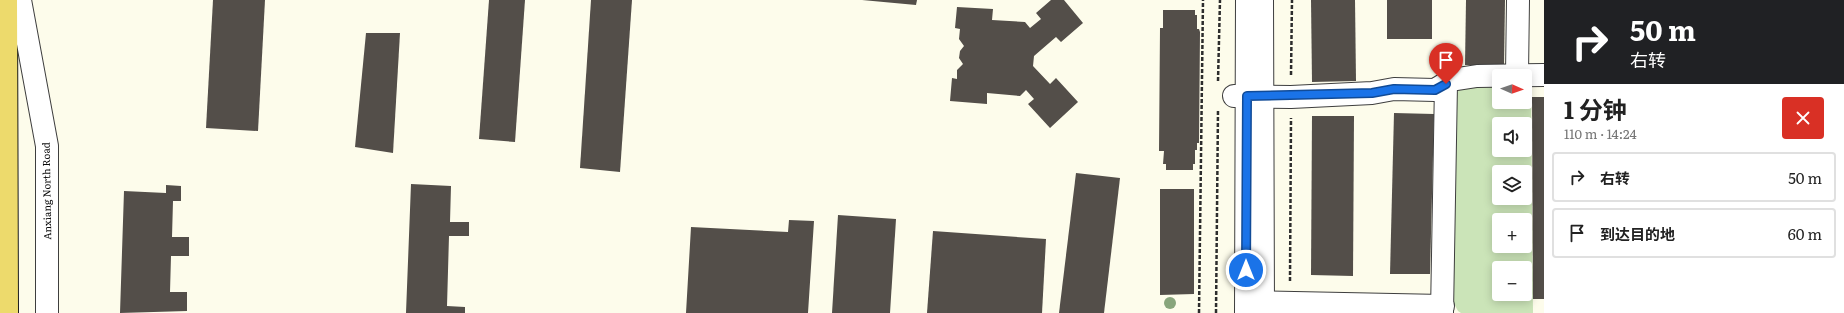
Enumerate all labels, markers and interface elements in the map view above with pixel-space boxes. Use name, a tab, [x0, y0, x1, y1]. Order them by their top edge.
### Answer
text: 50 m	[1630, 8, 1696, 50]
icon: right	[1564, 16, 1616, 68]
pin	[1429, 43, 1463, 84]
text: 右转	[1630, 46, 1666, 73]
icon: arrive	[1435, 49, 1457, 71]
north arrow	[1492, 69, 1532, 109]
map controls	[1492, 69, 1532, 301]
text: 1 分钟	[1564, 91, 1627, 126]
button: close	[1782, 97, 1824, 139]
button: sound	[1492, 117, 1532, 157]
text: 110 m · 14:24	[1564, 124, 1637, 143]
street label: Anxiang North Road	[38, 142, 54, 240]
button: layers	[1492, 165, 1532, 205]
icon: right	[1566, 166, 1588, 188]
text: 右转	[1600, 166, 1630, 189]
text: 50 m	[1788, 166, 1822, 189]
button: +	[1492, 213, 1532, 253]
icon: arrive	[1566, 222, 1588, 244]
text: 到达目的地	[1600, 222, 1675, 245]
text: 60 m	[1788, 222, 1822, 245]
position arrow	[1225, 249, 1267, 291]
button: −	[1492, 261, 1532, 301]

